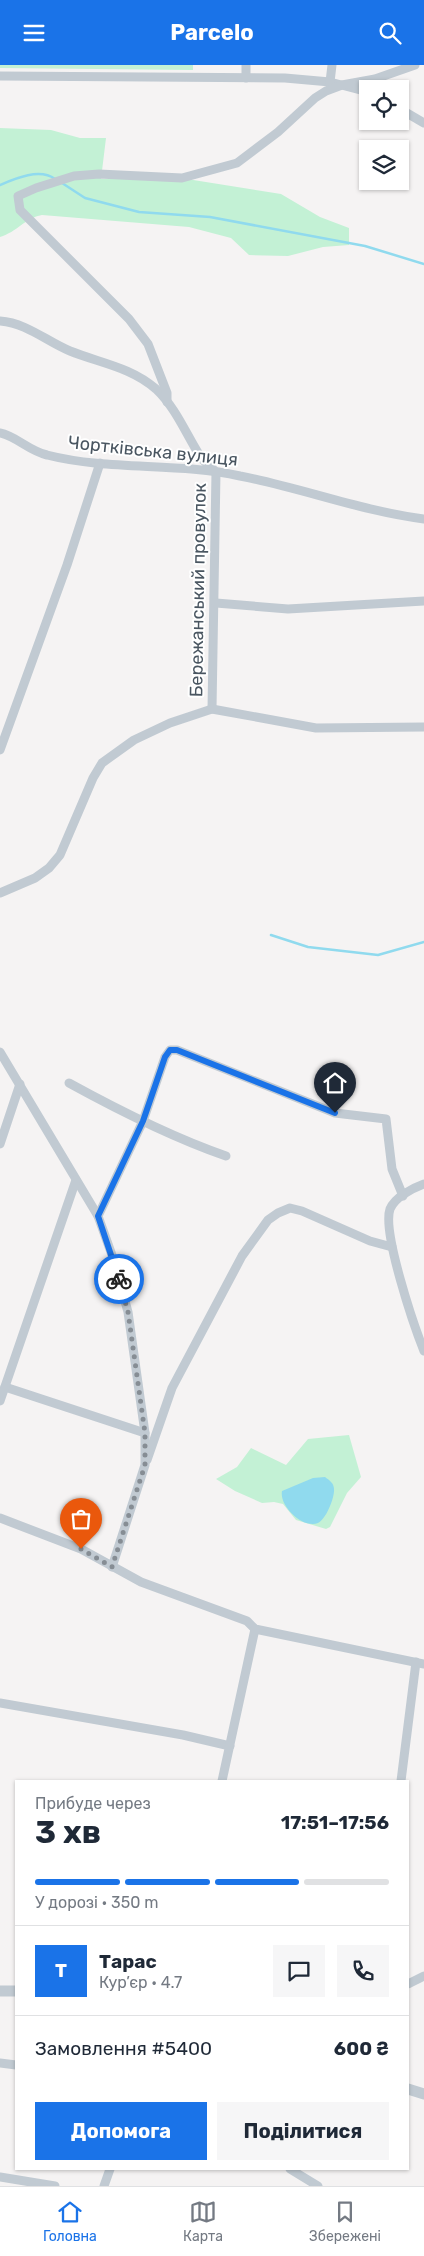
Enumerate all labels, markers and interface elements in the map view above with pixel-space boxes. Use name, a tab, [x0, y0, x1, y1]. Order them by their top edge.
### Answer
icon: menu	[20, 19, 48, 47]
text: Parcelo	[170, 19, 254, 46]
icon: search	[376, 19, 404, 47]
map controls	[359, 80, 409, 190]
button: locate	[359, 80, 409, 130]
button: layers	[359, 140, 409, 190]
street label: Чортківська вулиця	[67, 431, 239, 471]
street label: Бережанський провулок	[185, 482, 211, 697]
pin	[314, 1062, 356, 1113]
icon: home	[321, 1069, 349, 1097]
courier	[94, 1254, 144, 1304]
icon: bike	[105, 1265, 133, 1293]
pin	[60, 1498, 102, 1549]
icon: bag	[67, 1505, 95, 1533]
text: Прибуде через	[35, 1794, 151, 1813]
text: 17:51–17:56	[281, 1811, 389, 1834]
text: 3 хв	[35, 1813, 101, 1851]
text: У дорозі · 350 m	[35, 1893, 158, 1912]
button: chat	[273, 1945, 325, 1997]
button: phone	[337, 1945, 389, 1997]
text: Тарас	[99, 1950, 157, 1973]
text: Т	[55, 1959, 67, 1982]
text: Кур’єр · 4.7	[99, 1973, 182, 1992]
text: Замовлення #5400	[35, 2037, 212, 2060]
text: 600 ₴	[334, 2037, 389, 2060]
button: Допомога	[35, 2102, 207, 2160]
button: Поділитися	[217, 2102, 389, 2160]
tab: Головна	[43, 2198, 97, 2245]
tab: Карта	[183, 2198, 223, 2245]
tab: Збережені	[309, 2198, 381, 2245]

